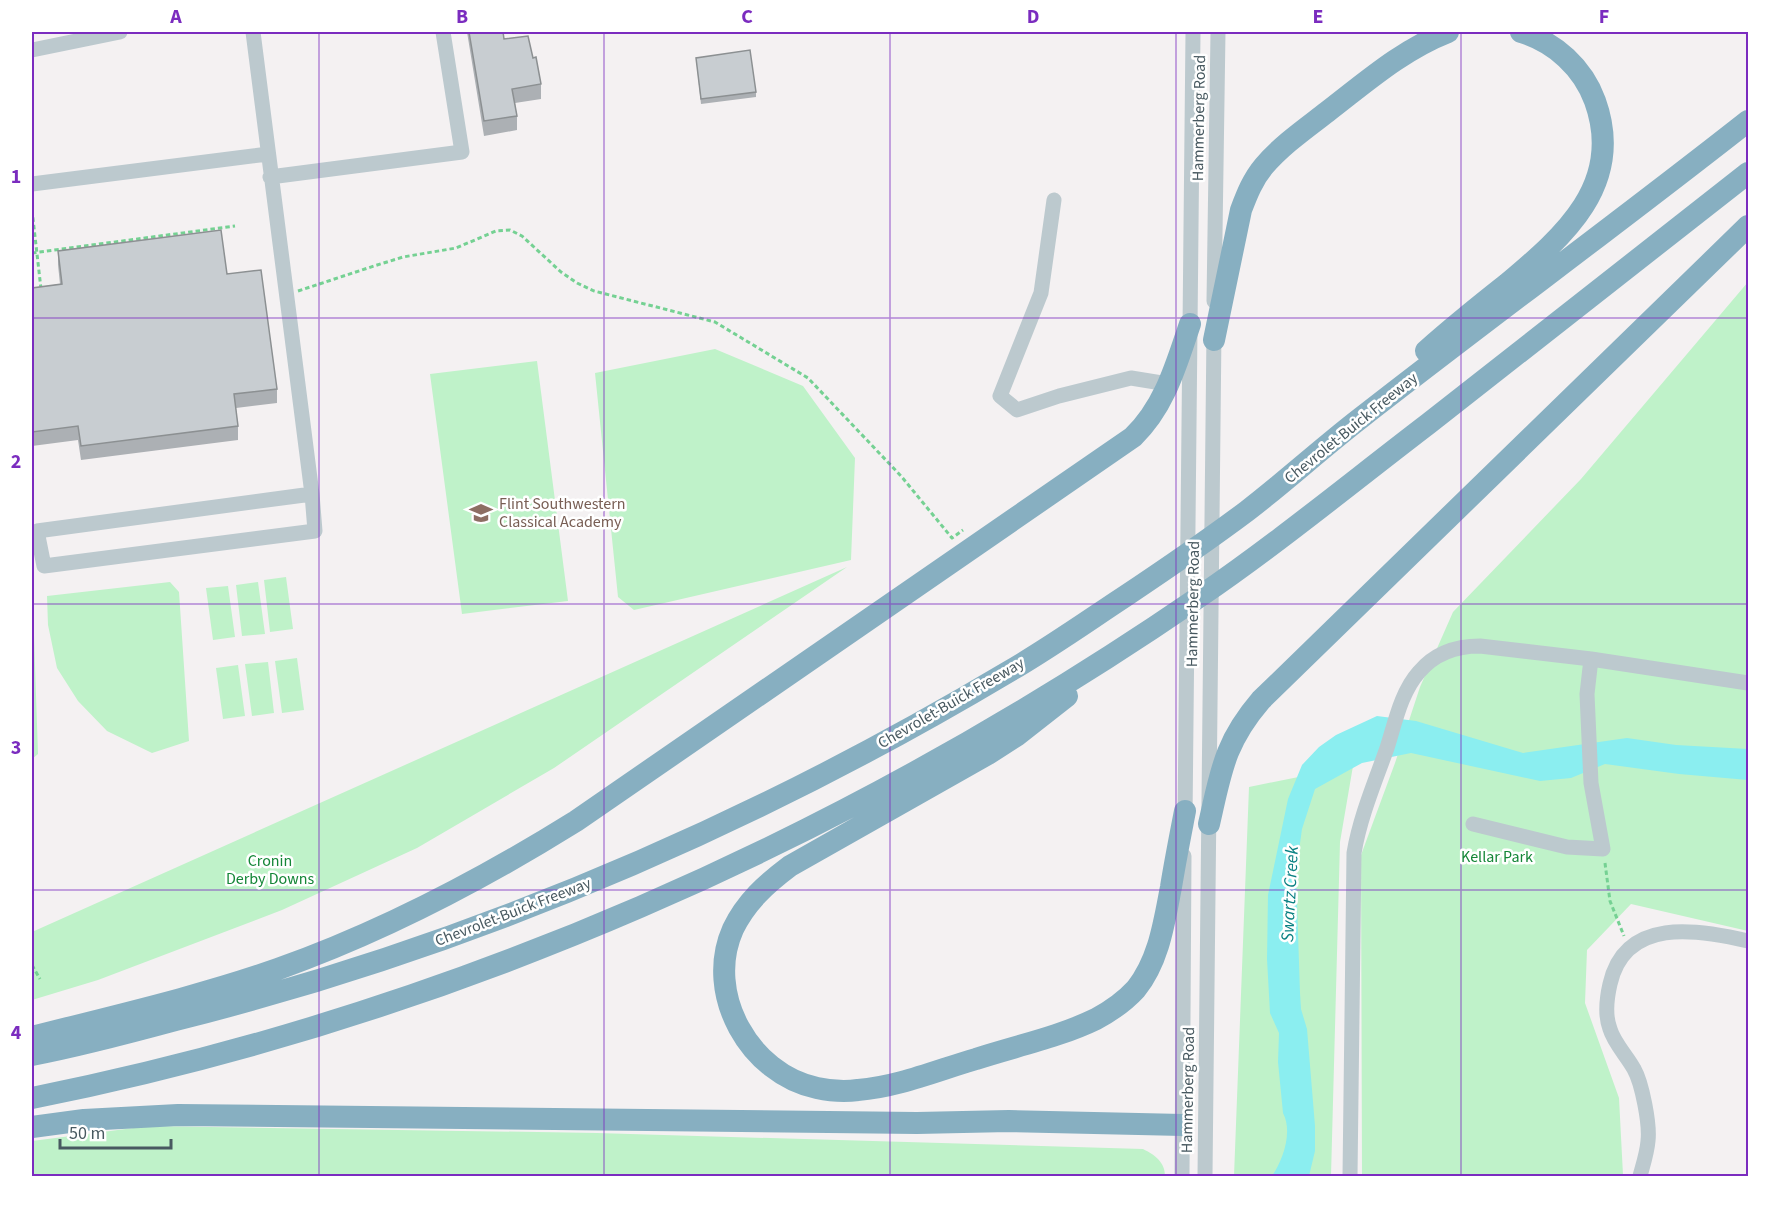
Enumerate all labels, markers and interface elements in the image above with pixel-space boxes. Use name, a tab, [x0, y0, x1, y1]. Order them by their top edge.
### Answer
text: A	[169, 3, 182, 31]
text: B	[456, 3, 468, 31]
text: C	[741, 3, 753, 31]
text: D	[1027, 3, 1039, 31]
text: E	[1313, 3, 1323, 31]
text: F	[1599, 3, 1609, 31]
street label: Hammerberg Road	[1187, 55, 1211, 181]
text: 1	[11, 163, 21, 191]
street label: Chevrolet-Buick Freeway	[1280, 367, 1423, 489]
text: 2	[11, 448, 21, 476]
place label: Flint Southwestern Classical Academy	[499, 493, 626, 533]
school or university icon: Flint Southwestern Classical Academy	[468, 500, 494, 526]
street label: Hammerberg Road	[1181, 541, 1205, 667]
street label: Chevrolet-Buick Freeway	[874, 652, 1029, 754]
text: 3	[11, 734, 21, 762]
water label: Swartz Creek	[1275, 845, 1305, 943]
park label: Kellar Park	[1461, 846, 1533, 868]
park label: Cronin Derby Downs	[226, 850, 314, 890]
street label: Chevrolet-Buick Freeway	[432, 872, 595, 952]
text: 4	[11, 1019, 22, 1047]
street label: Hammerberg Road	[1176, 1027, 1200, 1153]
scale bar	[60, 1112, 171, 1150]
text: 50 m	[69, 1121, 105, 1146]

